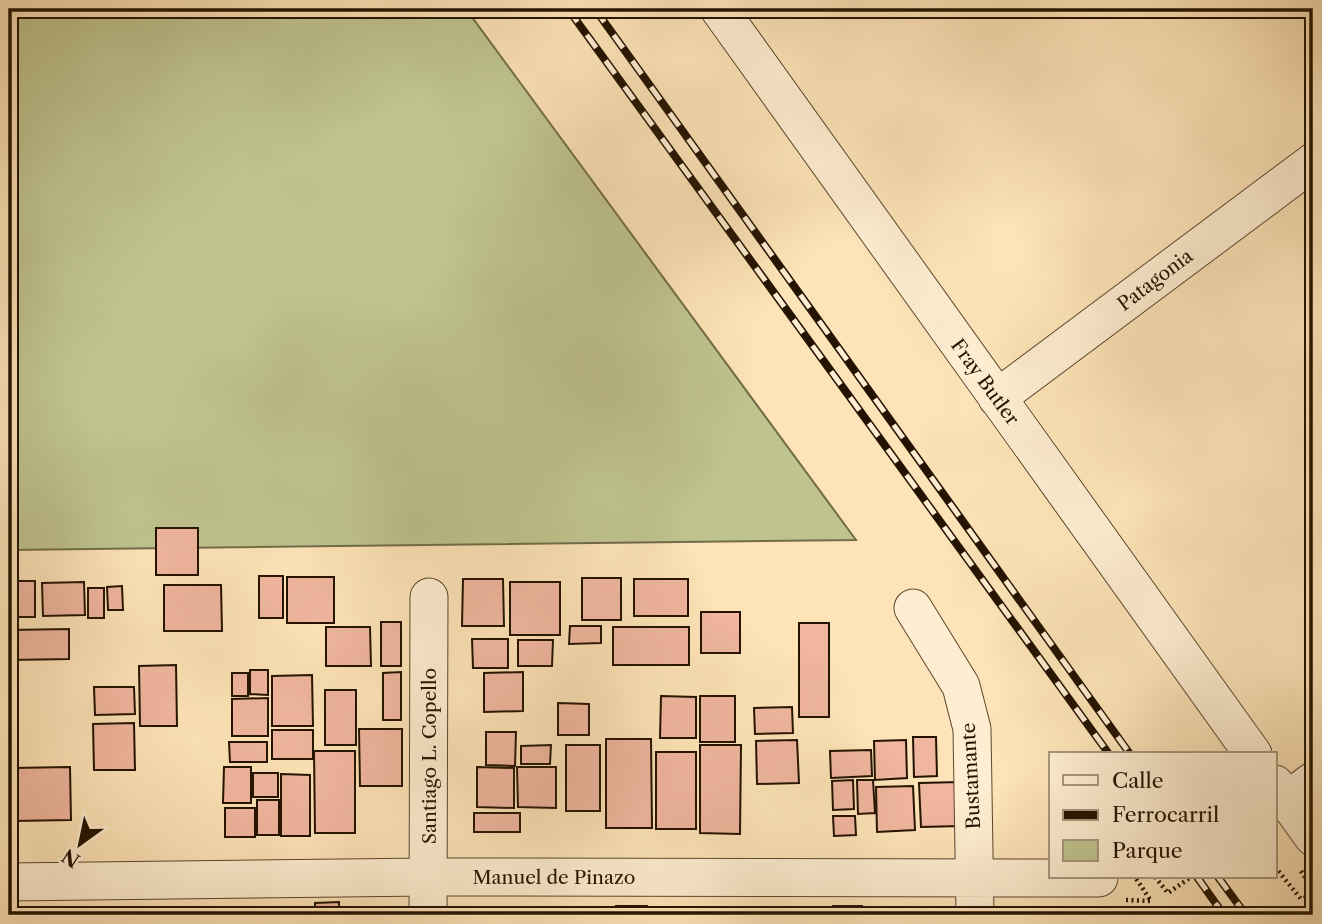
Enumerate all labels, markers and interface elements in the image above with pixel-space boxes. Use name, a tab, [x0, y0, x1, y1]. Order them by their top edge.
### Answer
street label: Patagonia	[1113, 244, 1197, 316]
street label: Fray Butler	[946, 334, 1024, 430]
street label: Santiago L. Copello	[418, 668, 441, 844]
street label: Bustamante	[957, 722, 985, 830]
legend	[1049, 752, 1276, 878]
text: Calle	[1112, 768, 1164, 793]
text: Ferrocarril	[1112, 802, 1219, 827]
north arrow	[46, 808, 116, 878]
text: Parque	[1112, 838, 1183, 863]
text: N	[58, 844, 84, 872]
street label: Manuel de Pinazo	[473, 866, 635, 889]

